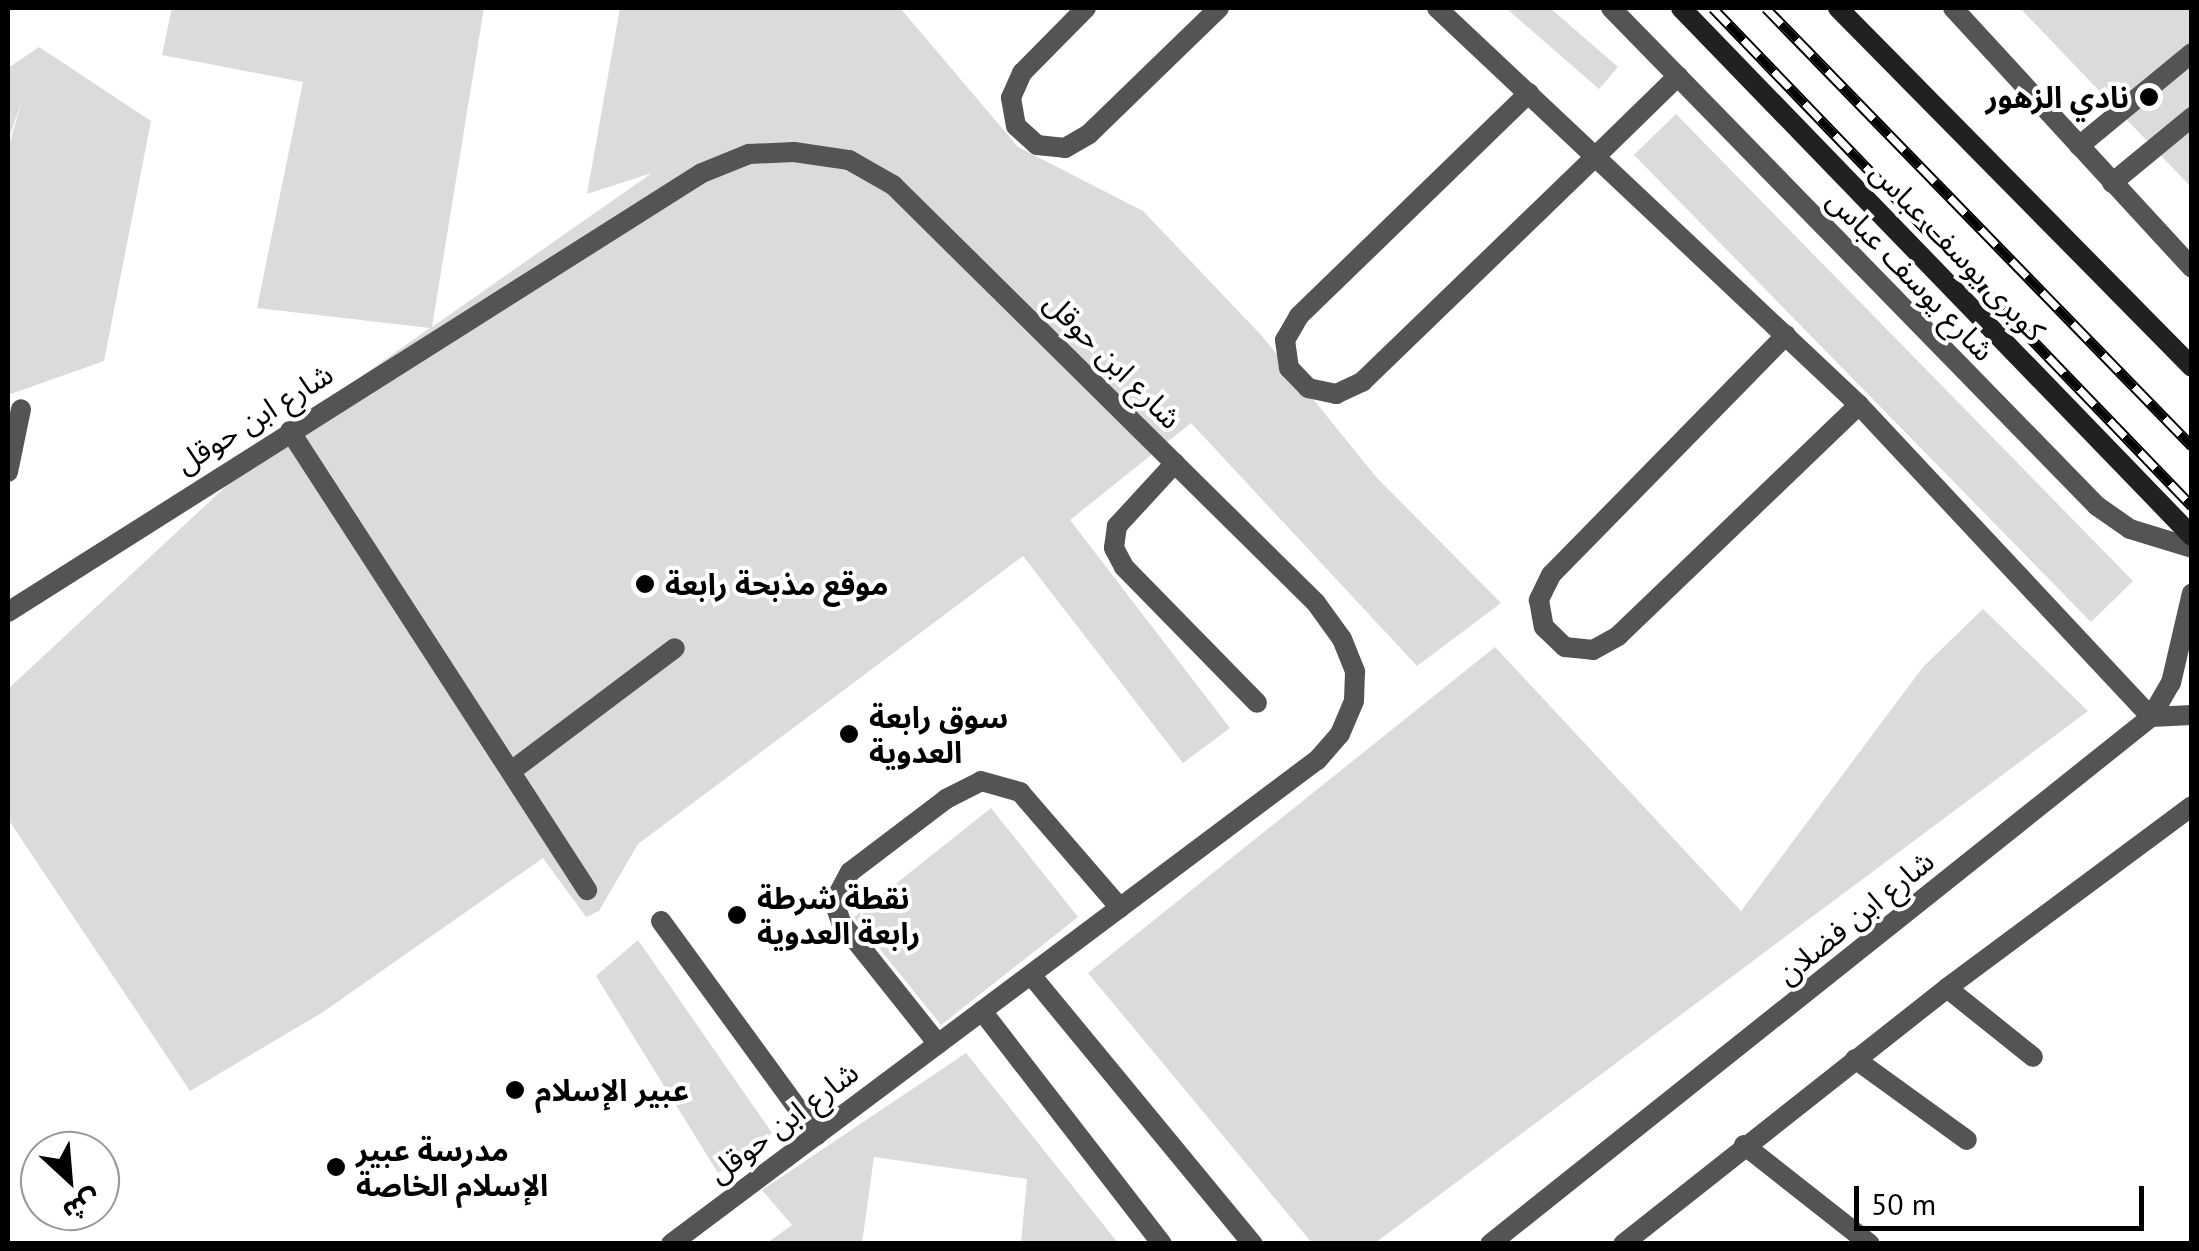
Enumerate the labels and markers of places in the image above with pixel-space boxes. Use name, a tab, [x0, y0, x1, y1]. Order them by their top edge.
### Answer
place label: نادي الزهور	[1986, 79, 2129, 115]
marker: نادي الزهور	[2138, 86, 2160, 108]
place label: موقع مذبحة رابعة	[665, 566, 888, 602]
marker: موقع مذبحة رابعة	[634, 573, 656, 595]
place label: سوق رابعة العدوية	[869, 699, 1008, 770]
marker: سوق رابعة العدوية	[838, 723, 860, 745]
place label: نقطة شرطة رابعة العدوية	[757, 880, 920, 950]
marker: نقطة شرطة رابعة العدوية	[726, 904, 748, 926]
place label: عبير الإسلام	[535, 1072, 689, 1108]
marker: عبير الإسلام	[504, 1079, 526, 1101]
place label: مدرسة عبير الإسلام الخاصة	[356, 1132, 548, 1202]
marker: مدرسة عبير الإسلام الخاصة	[325, 1156, 347, 1178]

